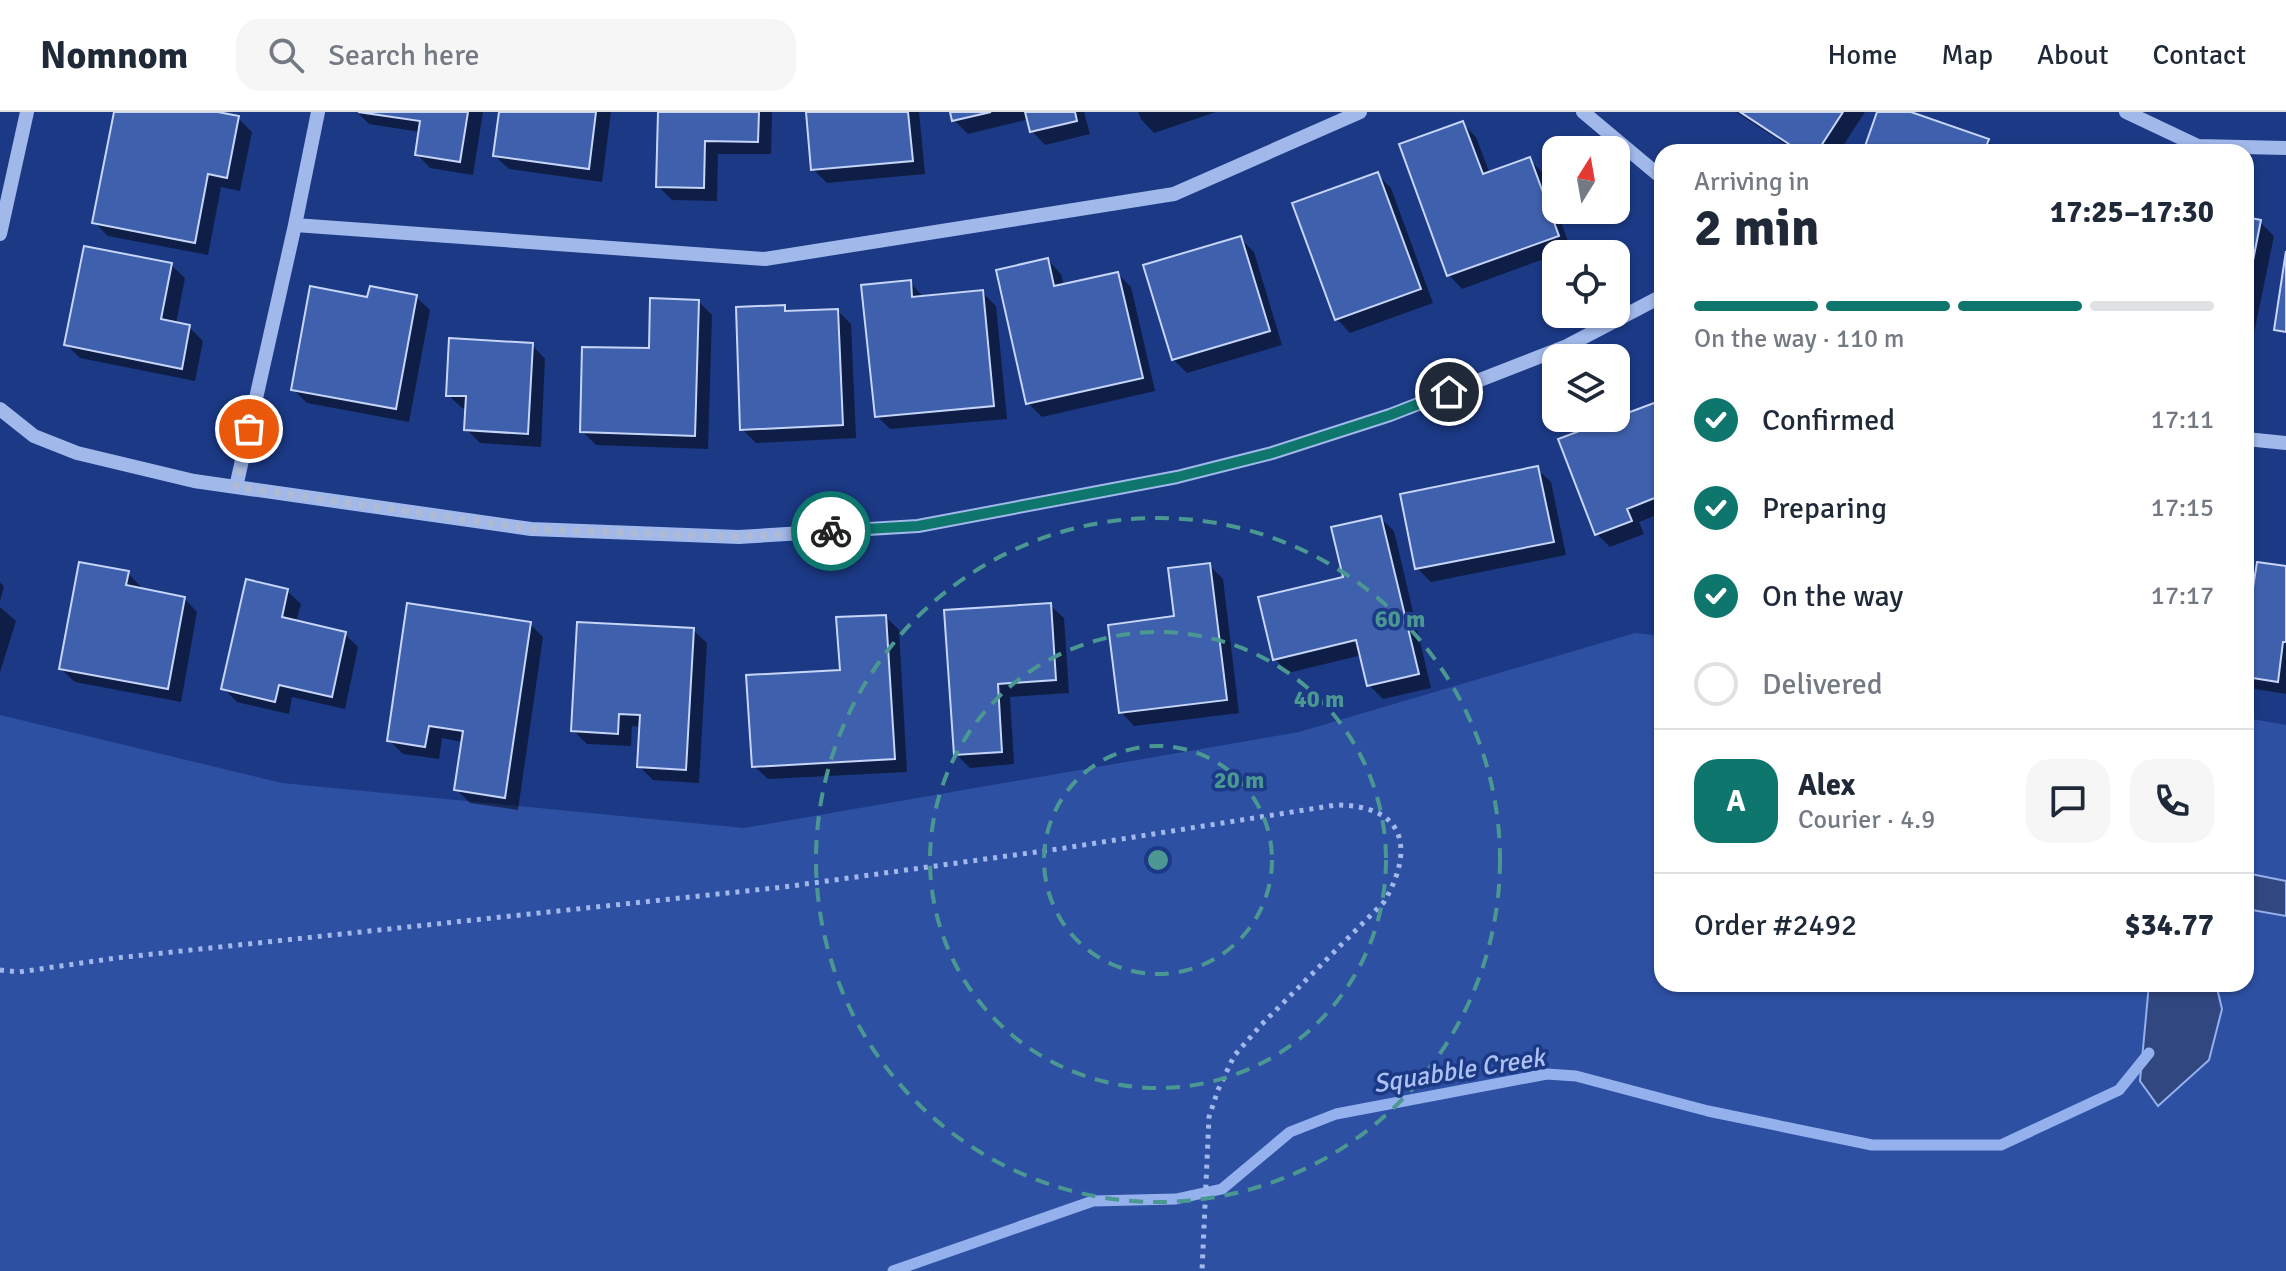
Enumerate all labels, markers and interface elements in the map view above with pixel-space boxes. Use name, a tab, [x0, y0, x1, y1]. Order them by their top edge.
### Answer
search box	[236, 19, 796, 91]
text: Nomnom	[40, 32, 188, 79]
icon: search	[264, 33, 308, 77]
text: Search here	[328, 37, 480, 74]
text: Home	[1828, 38, 1897, 72]
text: Map	[1941, 38, 1993, 72]
text: About	[2037, 38, 2109, 72]
text: Contact	[2153, 38, 2246, 72]
north arrow	[1542, 136, 1630, 224]
map controls	[1542, 136, 1630, 432]
text: Arriving in	[1694, 166, 1810, 198]
text: 17:25–17:30	[2050, 194, 2214, 231]
text: 2 min	[1694, 196, 1820, 260]
button: locate	[1542, 240, 1630, 328]
text: On the way · 110 m	[1694, 323, 1904, 355]
button: layers	[1542, 344, 1630, 432]
pin	[1415, 358, 1483, 426]
icon: home	[1427, 370, 1471, 414]
pin	[215, 395, 283, 463]
icon: check	[1694, 398, 1738, 442]
text: Confirmed	[1762, 402, 1895, 439]
text: 17:11	[2151, 404, 2214, 436]
icon: bag	[227, 407, 271, 451]
icon: check	[1694, 486, 1738, 530]
text: Preparing	[1762, 490, 1887, 527]
courier	[791, 491, 871, 571]
text: 17:15	[2151, 492, 2214, 524]
icon: bike	[809, 509, 853, 553]
icon: check	[1694, 574, 1738, 618]
text: On the way	[1762, 578, 1903, 615]
text: 17:17	[2151, 580, 2214, 612]
text: 60 m	[1375, 604, 1425, 634]
text: Delivered	[1762, 666, 1883, 703]
text: 40 m	[1294, 684, 1344, 714]
button: chat	[2026, 759, 2110, 843]
button: phone	[2130, 759, 2214, 843]
text: 20 m	[1214, 765, 1264, 795]
text: Alex	[1798, 767, 1855, 804]
text: A	[1726, 783, 1746, 820]
text: Courier · 4.9	[1798, 804, 1935, 836]
centre of rings	[1144, 846, 1172, 874]
text: Order #2492	[1694, 907, 1857, 944]
text: $34.77	[2124, 907, 2214, 944]
water label: Squabble Creek	[1371, 1041, 1549, 1100]

